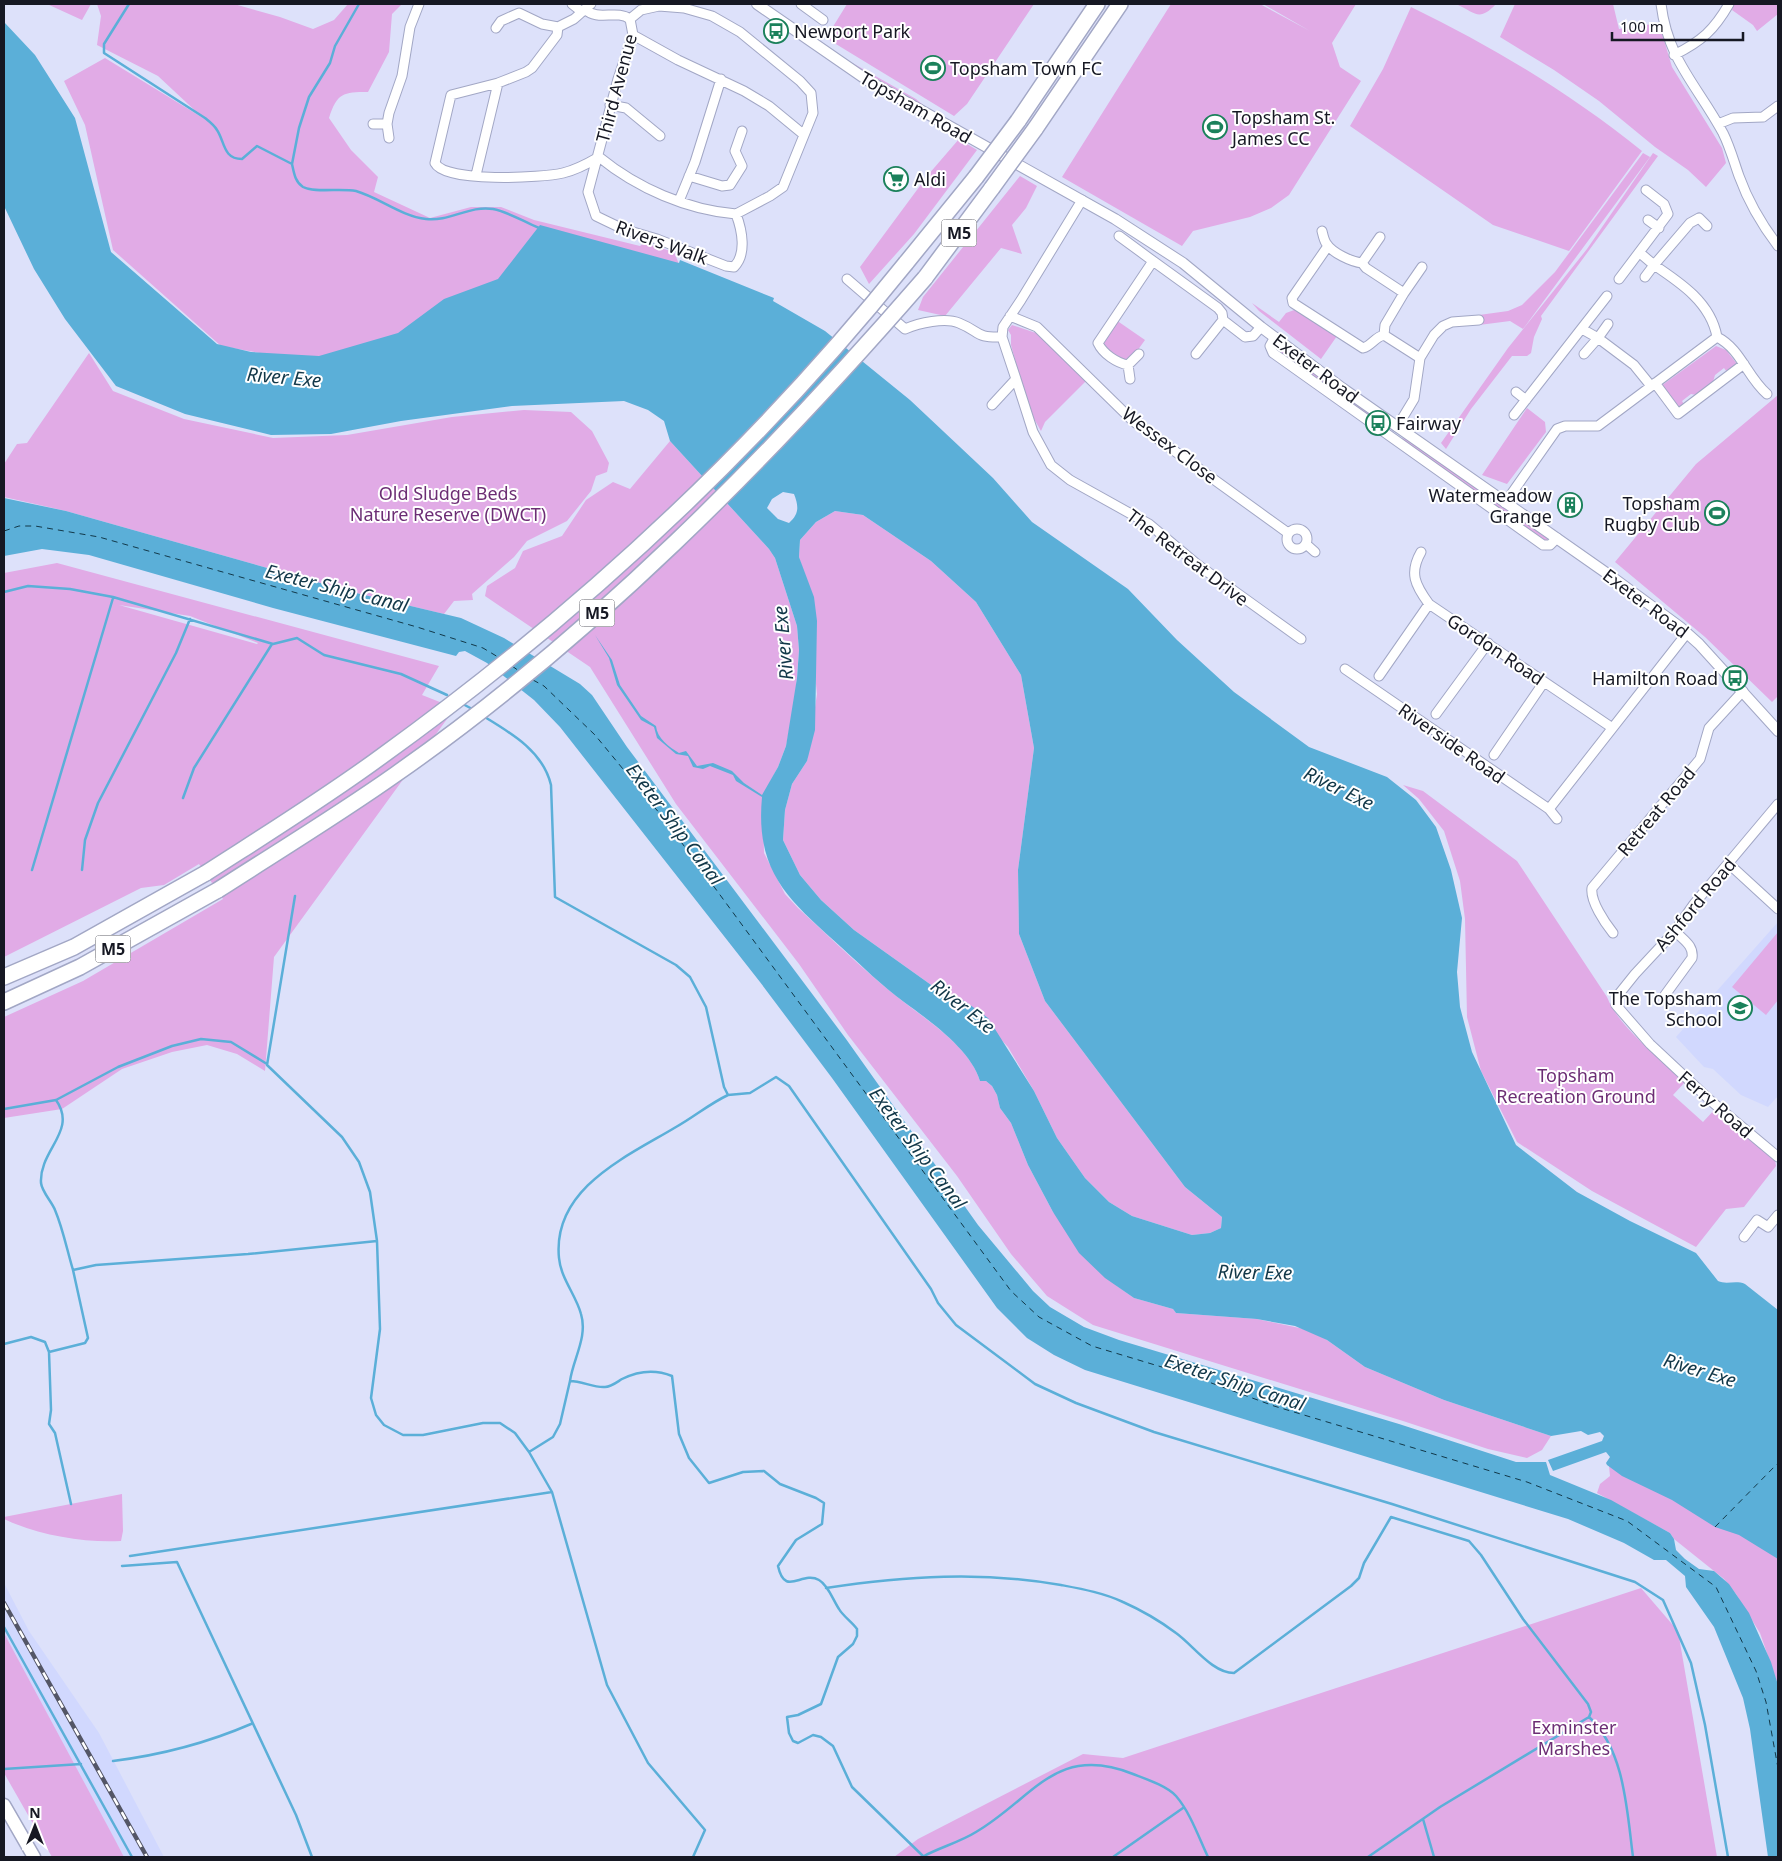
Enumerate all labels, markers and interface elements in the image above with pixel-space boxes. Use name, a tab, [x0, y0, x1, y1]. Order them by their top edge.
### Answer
scale bar	[1612, 10, 1743, 42]
text: 100 m	[1620, 16, 1664, 36]
bus stop icon: Newport Park	[763, 18, 789, 44]
place label: Newport Park	[794, 19, 911, 43]
street label: Third Avenue	[590, 31, 642, 145]
sports icon: Topsham Town FC	[920, 55, 946, 81]
place label: Topsham Town FC	[950, 56, 1102, 80]
street label: Topsham Road	[856, 65, 976, 149]
place label: Topsham St. James CC	[1230, 105, 1335, 150]
sports icon: Topsham St. James CC	[1202, 114, 1228, 140]
supermarket icon: Aldi	[883, 166, 909, 192]
place label: Aldi	[914, 167, 946, 191]
street label: Rivers Walk	[613, 214, 712, 270]
road number: M5	[942, 220, 976, 247]
street label: Exeter Road	[1268, 328, 1364, 408]
water label: River Exe	[246, 361, 322, 393]
street label: Wessex Close	[1117, 401, 1223, 489]
bus stop icon: Fairway	[1365, 410, 1391, 436]
place label: Fairway	[1396, 411, 1462, 435]
park label: Old Sludge Beds Nature Reserve (DWCT)	[350, 481, 546, 526]
place label: Watermeadow Grange	[1429, 483, 1552, 528]
place label: Topsham Rugby Club	[1604, 491, 1700, 536]
building icon: Watermeadow Grange	[1557, 492, 1583, 518]
sports icon: Topsham Rugby Club	[1704, 500, 1730, 526]
street label: The Retreat Drive	[1122, 503, 1254, 611]
water label: Exeter Ship Canal	[263, 558, 412, 619]
street label: Exeter Road	[1598, 563, 1694, 643]
road number: M5	[580, 600, 614, 626]
water label: River Exe	[767, 605, 799, 681]
street label: Gordon Road	[1443, 608, 1549, 690]
bus stop icon: Hamilton Road	[1722, 665, 1748, 691]
place label: Hamilton Road	[1592, 666, 1718, 690]
street label: Riverside Road	[1394, 697, 1510, 789]
water label: Exeter Ship Canal	[621, 758, 730, 891]
water label: River Exe	[1300, 760, 1378, 816]
street label: Retreat Road	[1612, 761, 1700, 861]
street label: Ashford Road	[1649, 852, 1741, 956]
road number: M5	[96, 936, 130, 962]
water label: River Exe	[926, 973, 1000, 1039]
place label: The Topsham School	[1609, 986, 1722, 1031]
school or university icon: The Topsham School	[1727, 995, 1753, 1021]
park label: Topsham Recreation Ground	[1496, 1063, 1656, 1108]
street label: Ferry Road	[1674, 1065, 1758, 1143]
water label: Exeter Ship Canal	[864, 1082, 973, 1215]
water label: River Exe	[1217, 1258, 1293, 1286]
water label: Exeter Ship Canal	[1161, 1347, 1310, 1417]
water label: River Exe	[1660, 1347, 1740, 1393]
park label: Exminster Marshes	[1532, 1715, 1617, 1760]
north arrow	[10, 1801, 60, 1851]
text: N	[29, 1803, 41, 1822]

